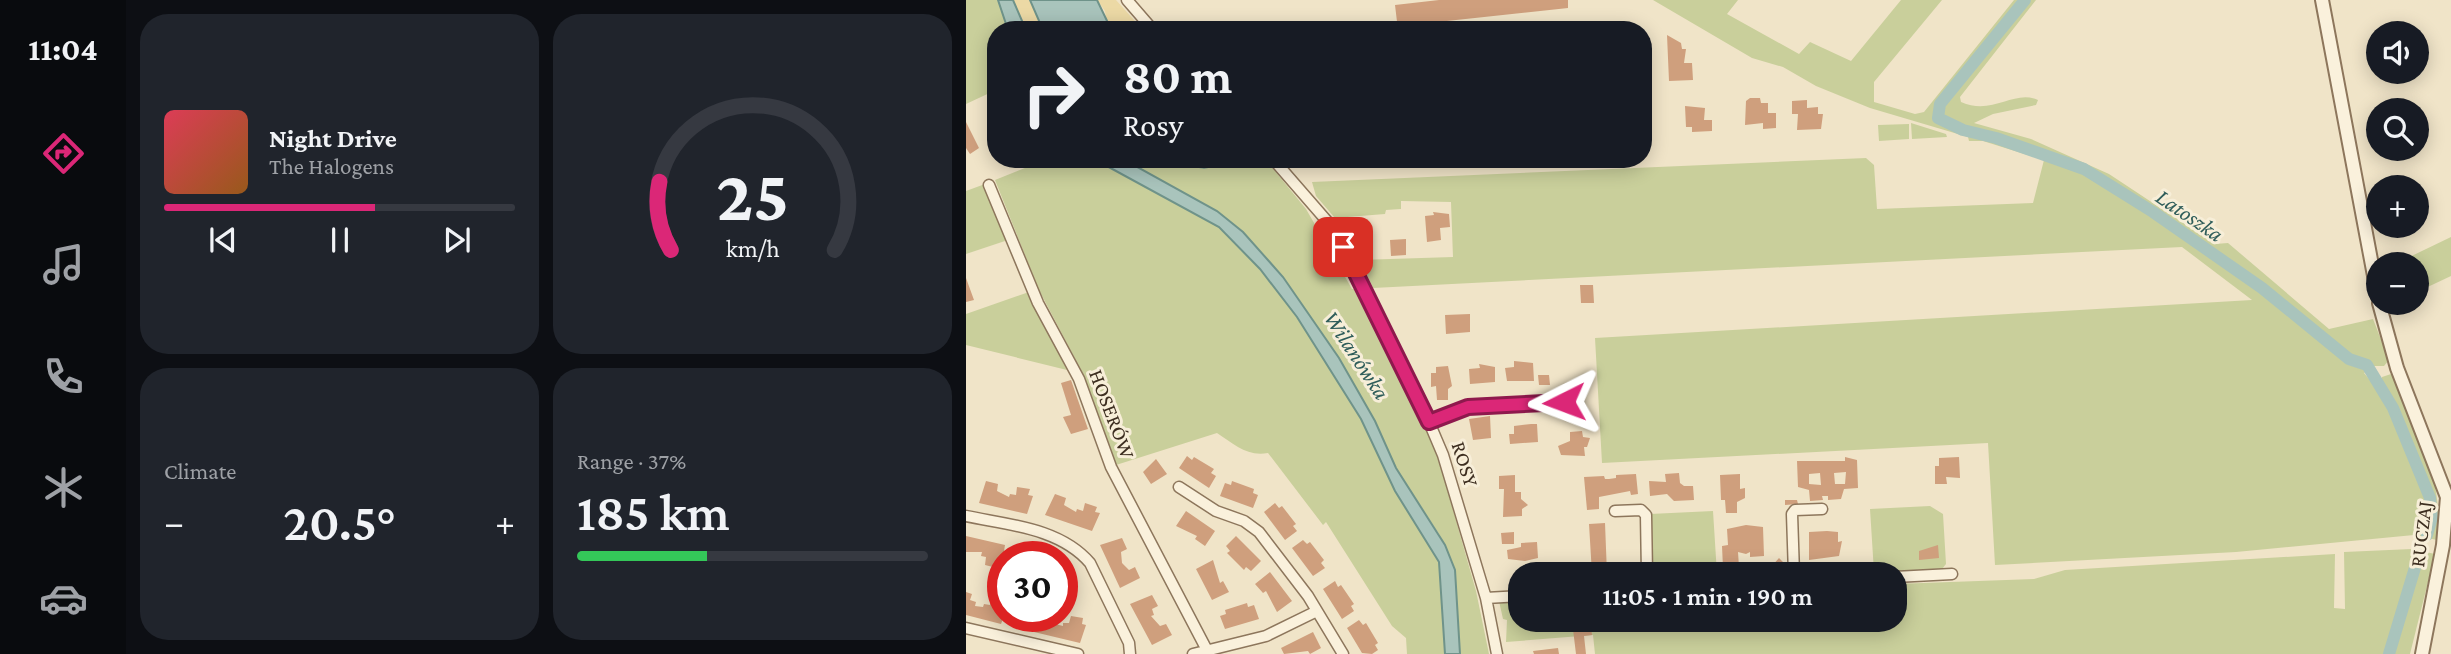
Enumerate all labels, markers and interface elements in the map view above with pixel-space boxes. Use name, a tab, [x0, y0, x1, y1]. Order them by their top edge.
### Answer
map controls	[2366, 21, 2429, 315]
button: sound	[2366, 21, 2429, 84]
text: 11:04	[28, 31, 98, 67]
icon: right	[1008, 49, 1099, 140]
text: 80 m	[1123, 49, 1232, 104]
button: search	[2366, 98, 2429, 161]
text: Rosy	[1123, 107, 1183, 143]
text: Night Drive	[269, 124, 397, 153]
icon: directions	[39, 129, 88, 178]
text: The Halogens	[269, 153, 394, 179]
text: 25	[716, 156, 789, 237]
button: +	[2366, 175, 2429, 238]
water label: Latoszka	[2151, 183, 2229, 247]
pin	[1313, 217, 1373, 277]
icon: previous	[204, 221, 242, 259]
icon: pause	[321, 221, 359, 259]
icon: next	[438, 221, 476, 259]
icon: arrive	[1324, 228, 1362, 266]
text: km/h	[726, 235, 779, 262]
icon: music	[39, 240, 88, 289]
button: −	[2366, 252, 2429, 315]
water label: Wilanówka	[1319, 306, 1395, 404]
icon: phone	[39, 352, 88, 401]
position arrow	[1527, 365, 1601, 439]
street label: HOSERÓW	[1084, 366, 1140, 463]
street label: ROSY	[1446, 438, 1484, 490]
text: Range · 37%	[577, 448, 686, 474]
text: Climate	[164, 458, 236, 484]
icon: climate	[39, 463, 88, 512]
text: 185 km	[577, 483, 730, 541]
text: 20.5°	[283, 493, 396, 551]
street label: RUCZAJ	[2405, 500, 2437, 568]
text: −	[164, 501, 184, 543]
text: +	[495, 501, 515, 543]
speed limit sign: 30	[987, 541, 1078, 632]
icon: car	[39, 574, 88, 623]
text: 11:05 · 1 min · 190 m	[1602, 582, 1813, 611]

